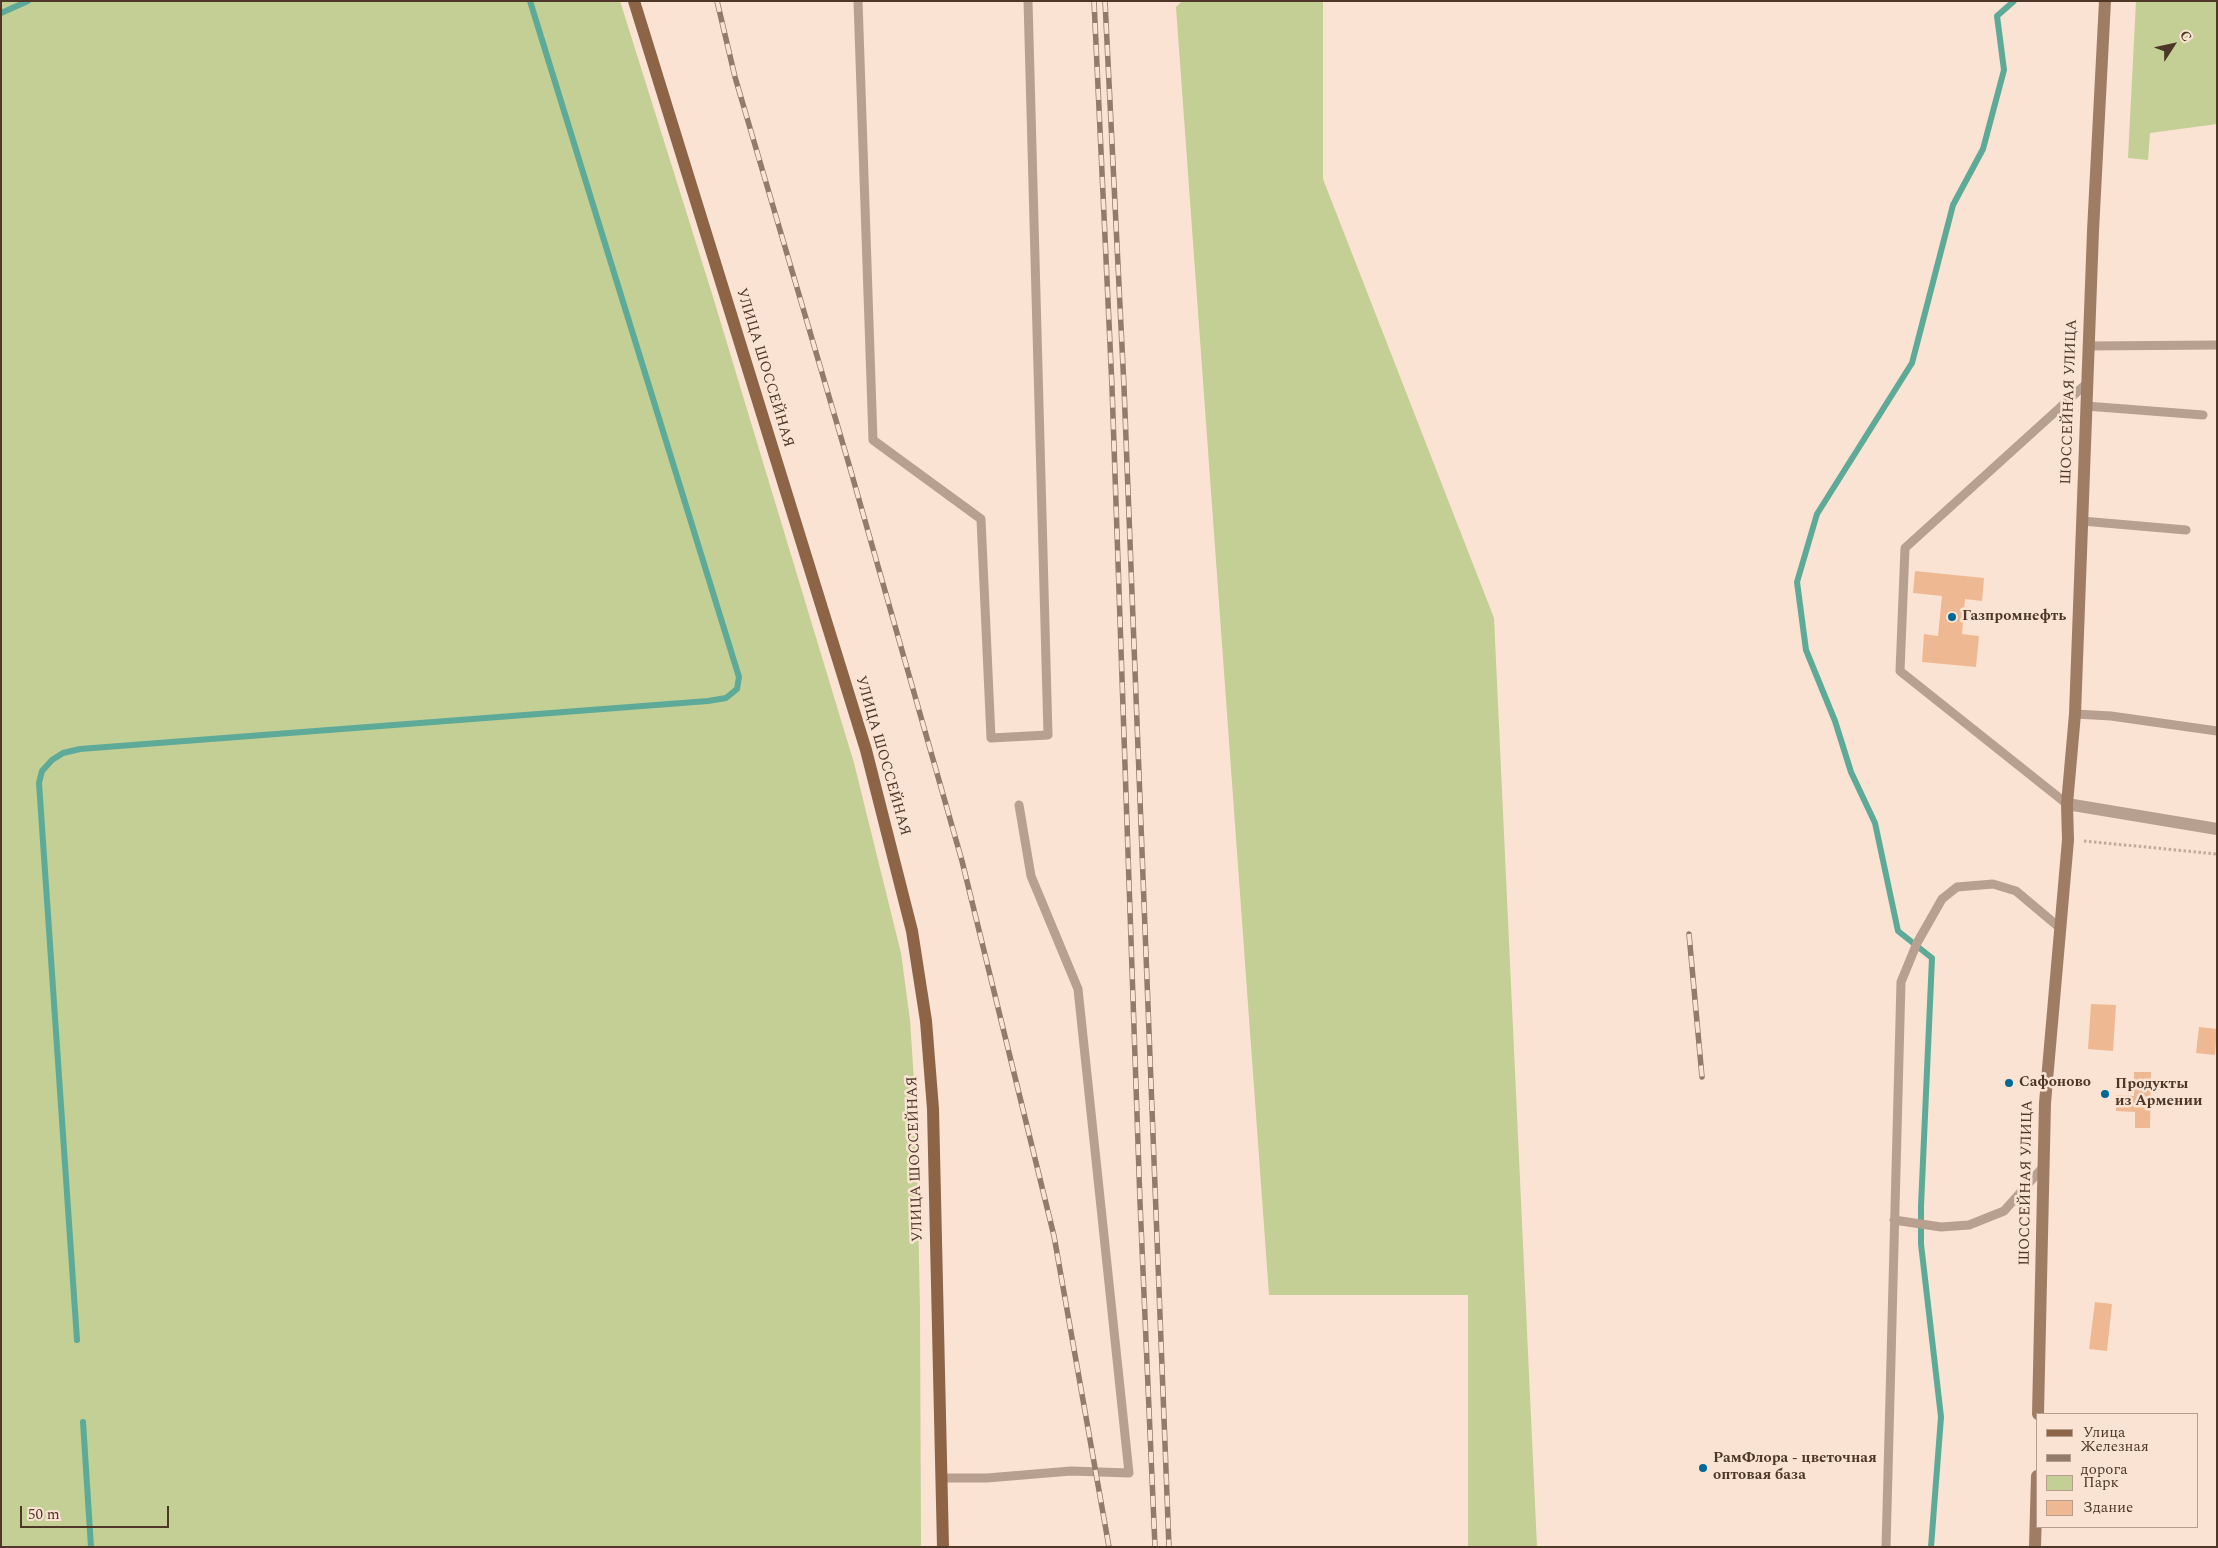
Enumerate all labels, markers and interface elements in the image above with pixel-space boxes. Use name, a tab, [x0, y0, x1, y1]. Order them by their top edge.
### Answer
north arrow	[2148, 20, 2198, 70]
text: С	[2174, 26, 2197, 46]
street label: УЛИЦА ШОССЕЙНАЯ	[731, 286, 797, 450]
street label: ШОССЕЙНАЯ УЛИЦА	[2058, 319, 2082, 485]
place label: Газпромнефть	[1962, 608, 2066, 626]
marker: Газпромнефть	[1946, 611, 1958, 623]
street label: УЛИЦА ШОССЕЙНАЯ	[851, 674, 913, 838]
place label: Сафоново	[2019, 1074, 2091, 1092]
street label: УЛИЦА ШОССЕЙНАЯ	[904, 1076, 928, 1242]
place label: Продукты из Армении	[2115, 1076, 2203, 1111]
marker: Сафоново	[2003, 1077, 2015, 1089]
marker: Продукты из Армении	[2099, 1088, 2111, 1100]
street label: ШОССЕЙНАЯ УЛИЦА	[2017, 1100, 2037, 1266]
legend	[2036, 1413, 2198, 1528]
text: Улица	[2083, 1421, 2125, 1444]
text: Железная дорога	[2081, 1435, 2149, 1481]
place label: РамФлора - цветочная оптовая база	[1713, 1450, 1877, 1485]
marker: РамФлора - цветочная оптовая база	[1697, 1462, 1709, 1474]
text: Парк	[2083, 1471, 2119, 1494]
scale bar	[22, 1496, 171, 1528]
text: Здание	[2083, 1496, 2133, 1519]
text: 50 m	[28, 1503, 60, 1526]

